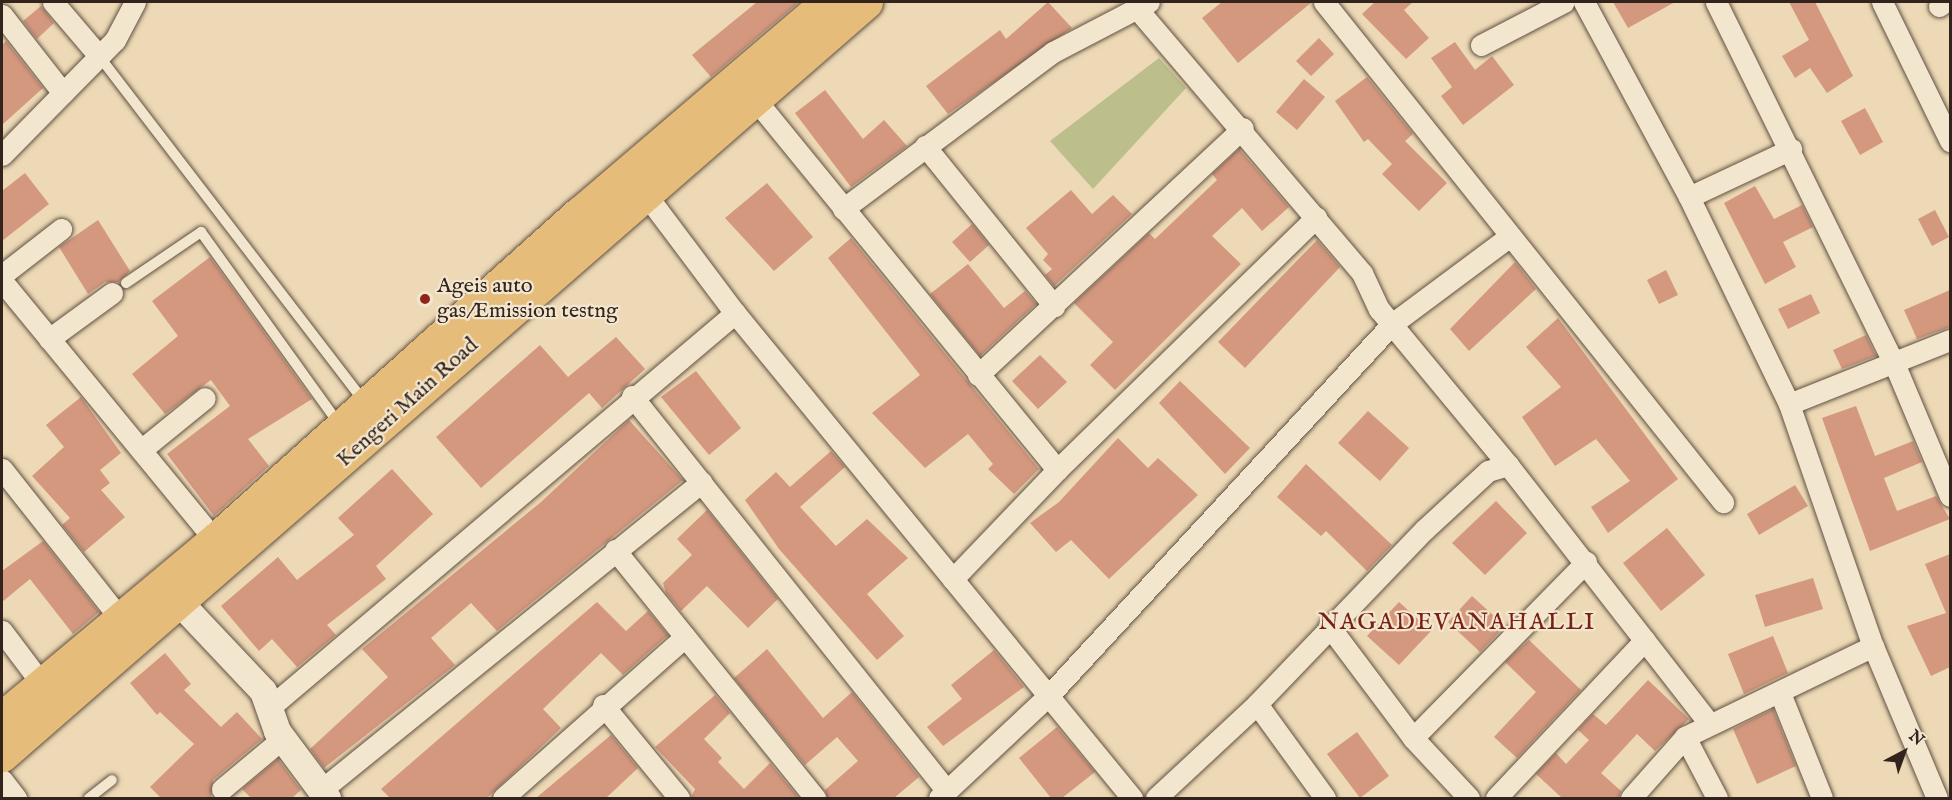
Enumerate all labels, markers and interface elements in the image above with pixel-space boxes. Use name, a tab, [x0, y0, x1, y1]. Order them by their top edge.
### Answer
place label: Ageis auto gas/Emission testng	[437, 273, 618, 324]
marker: Ageis auto gas/Emission testng	[418, 292, 432, 306]
street label: Kengeri Main Road	[332, 333, 484, 473]
district label: NAGADEVANAHALLI	[1318, 609, 1596, 637]
north arrow	[1874, 722, 1934, 782]
text: N	[1904, 726, 1928, 751]

